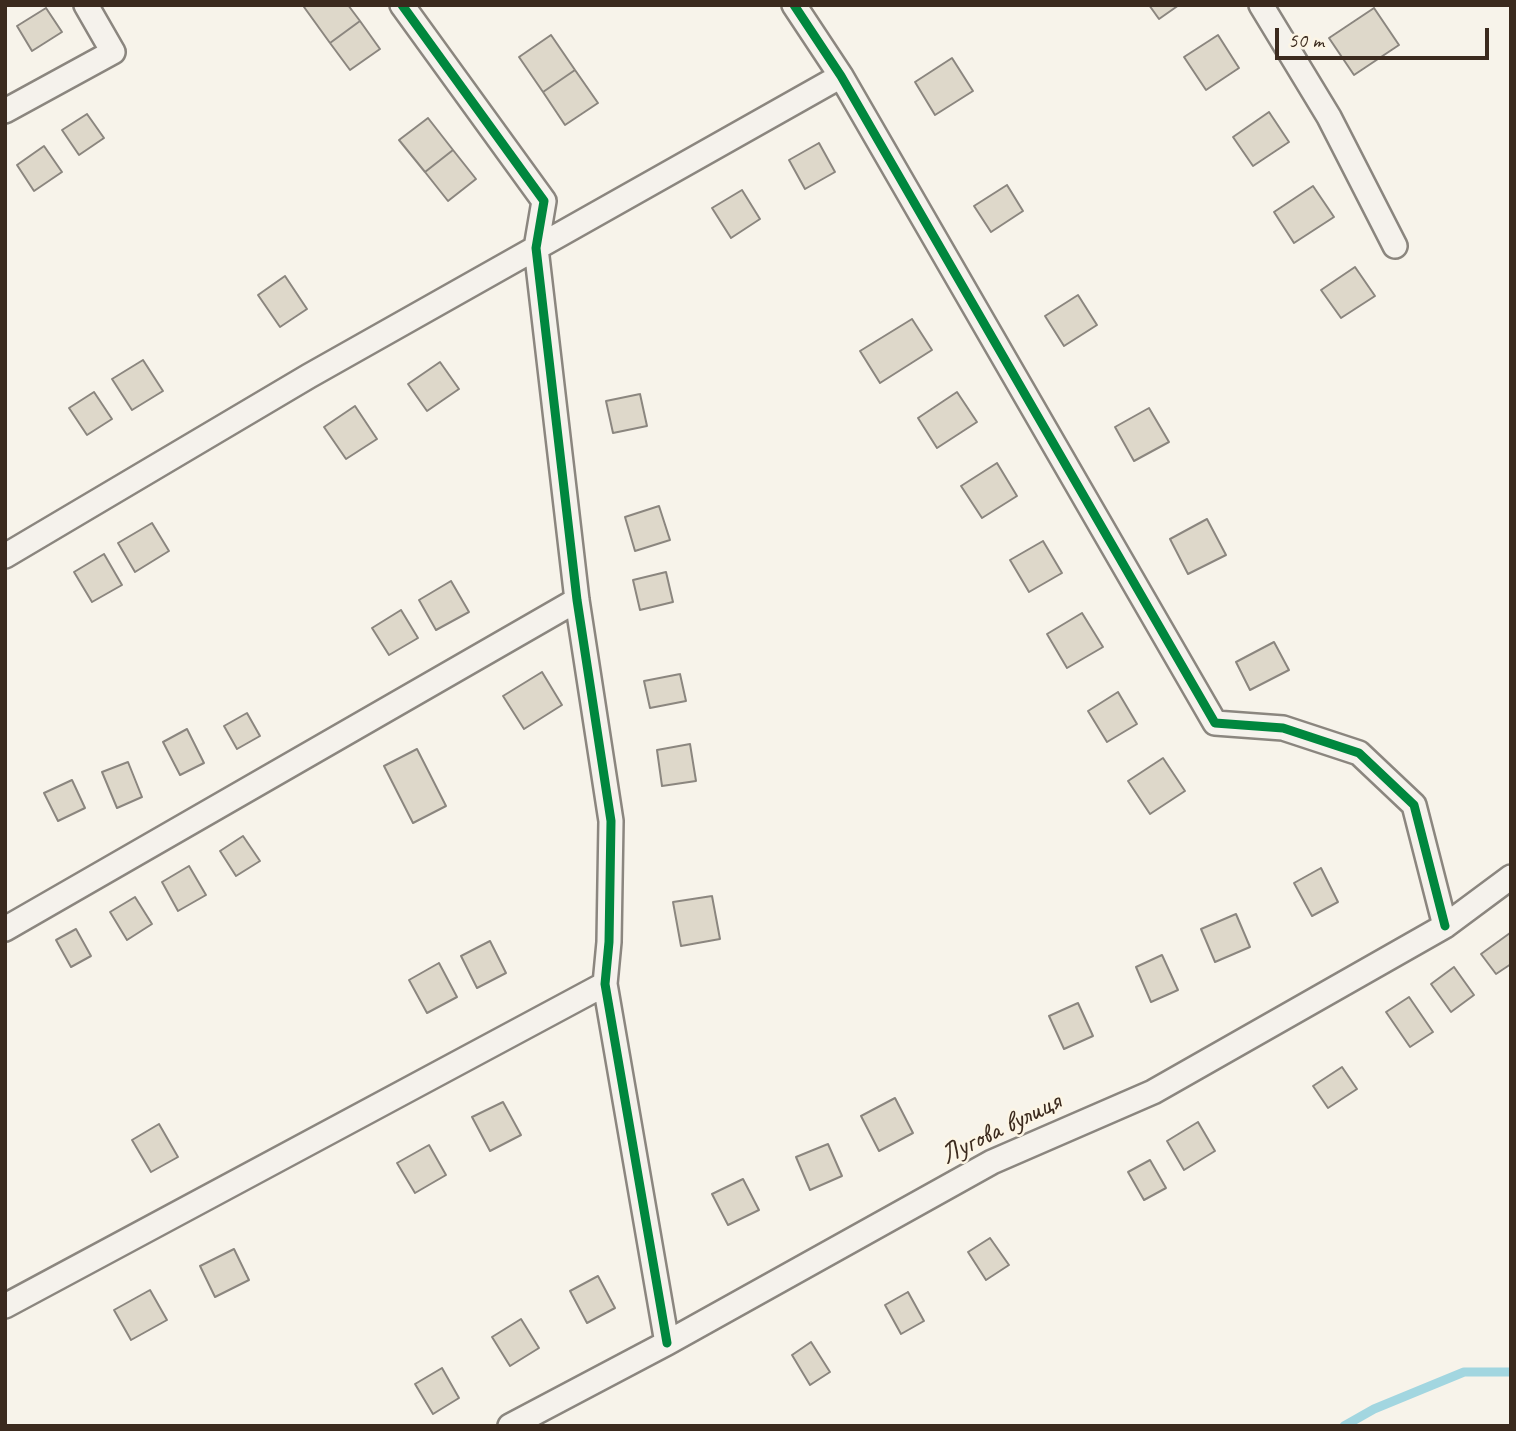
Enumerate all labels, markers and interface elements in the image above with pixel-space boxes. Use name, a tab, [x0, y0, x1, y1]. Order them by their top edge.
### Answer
scale bar	[1278, 14, 1492, 58]
text: 50 m	[1288, 27, 1324, 53]
street label: Лугова вулиця	[935, 1085, 1067, 1173]

